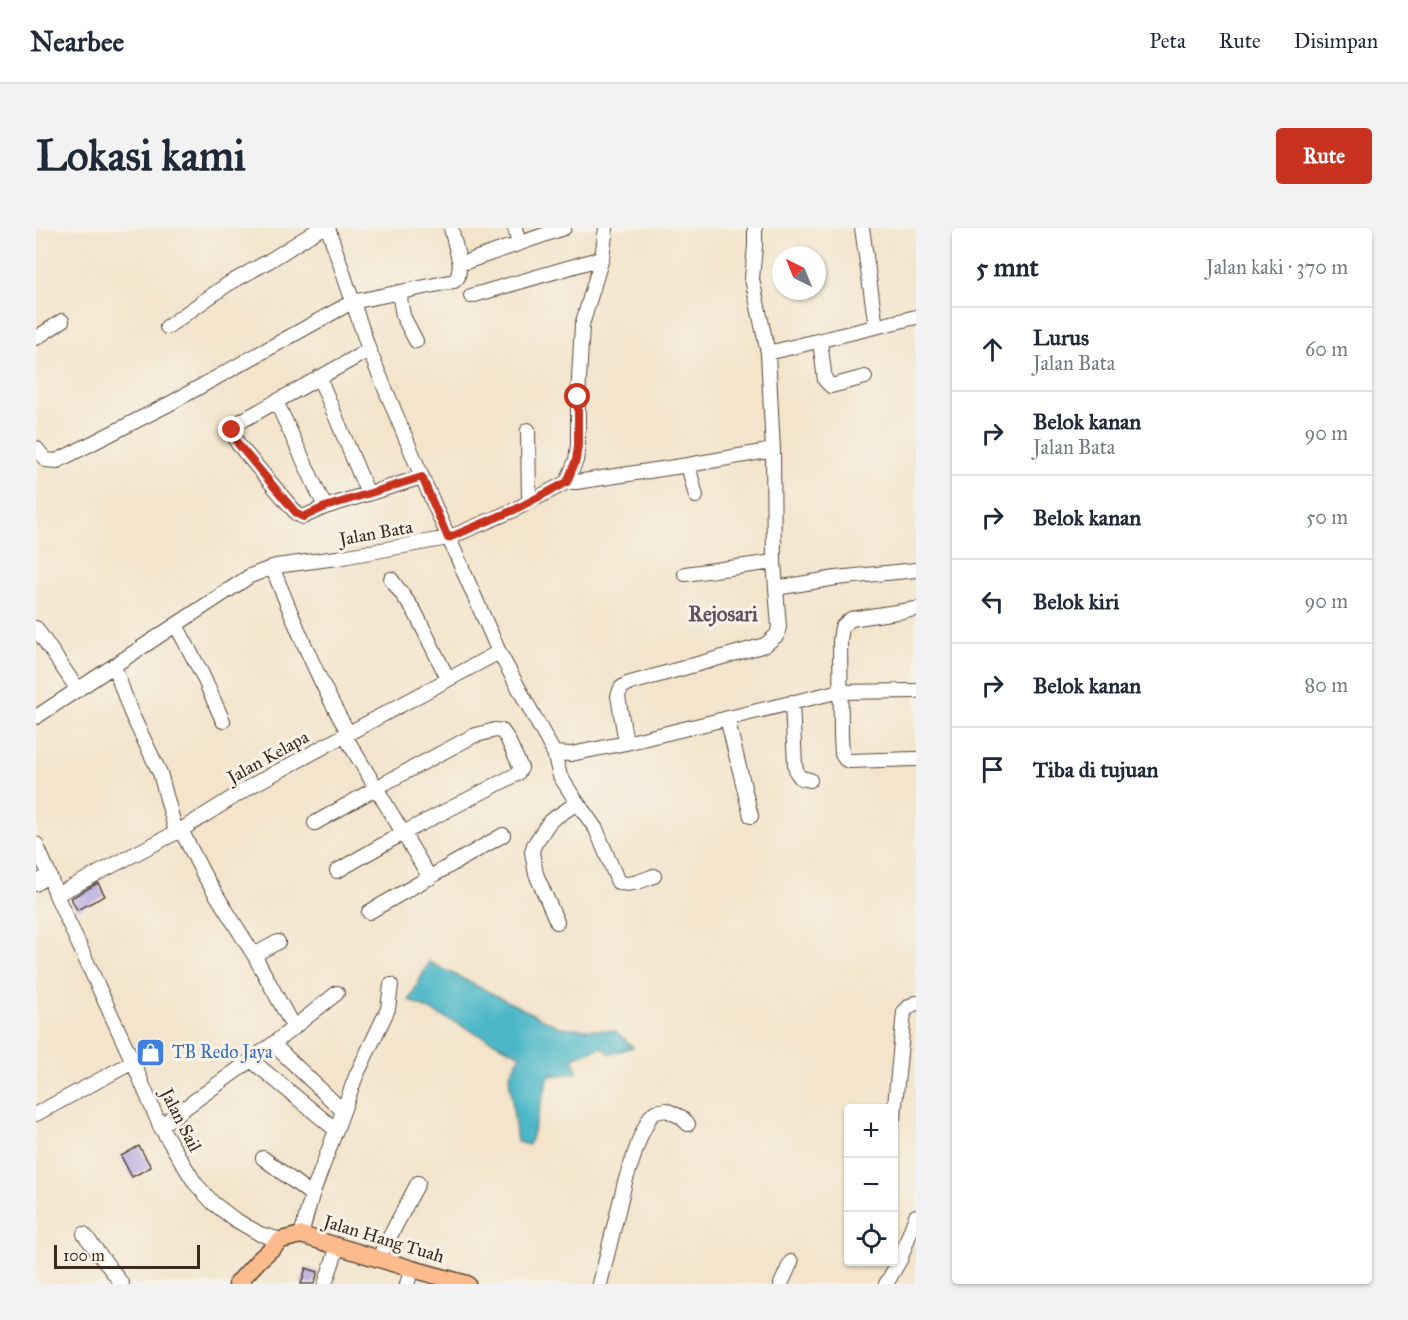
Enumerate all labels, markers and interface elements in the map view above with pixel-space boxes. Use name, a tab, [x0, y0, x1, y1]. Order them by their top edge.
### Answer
text: Nearbee	[30, 24, 124, 59]
text: Peta	[1149, 28, 1186, 54]
text: Rute	[1219, 28, 1261, 54]
text: Disimpan	[1294, 28, 1378, 54]
button: Rute	[1276, 128, 1372, 184]
text: Lokasi kami	[36, 130, 246, 182]
north arrow	[772, 246, 826, 300]
text: 5 mnt	[976, 251, 1039, 283]
text: Jalan kaki · 370 m	[1206, 255, 1348, 279]
text: Lurus	[1033, 324, 1089, 351]
icon: ahead	[976, 333, 1009, 366]
text: 60 m	[1305, 337, 1348, 361]
text: Jalan Bata	[1033, 351, 1115, 375]
route start	[564, 383, 590, 409]
text: Belok kanan	[1033, 408, 1141, 435]
route end	[218, 416, 244, 442]
icon: right	[976, 417, 1009, 450]
text: 90 m	[1305, 421, 1348, 445]
text: Jalan Bata	[1033, 435, 1115, 459]
icon: right	[976, 501, 1009, 534]
text: Belok kanan	[1033, 504, 1141, 531]
text: 50 m	[1306, 505, 1348, 529]
street label: Jalan Bata	[336, 516, 415, 552]
icon: left	[976, 585, 1009, 618]
text: Belok kiri	[1033, 588, 1119, 615]
text: 90 m	[1305, 589, 1348, 613]
district label: Rejosari	[688, 601, 758, 627]
icon: right	[976, 669, 1009, 702]
text: Belok kanan	[1033, 672, 1141, 699]
text: 80 m	[1305, 673, 1348, 697]
street label: Jalan Kelapa	[222, 725, 313, 790]
icon: arrive	[976, 753, 1009, 786]
text: Tiba di tujuan	[1033, 756, 1158, 783]
shop icon: TB Redo Jaya	[135, 1036, 167, 1068]
place label: TB Redo Jaya	[172, 1041, 273, 1064]
street label: Jalan Sail	[154, 1083, 206, 1156]
map controls	[844, 1104, 898, 1266]
button: +	[844, 1104, 898, 1158]
button: −	[844, 1158, 898, 1212]
street label: Jalan Hang Tuah	[319, 1210, 447, 1269]
button: locate	[844, 1212, 898, 1266]
scale bar	[54, 1242, 200, 1270]
text: 100 m	[63, 1246, 105, 1265]

